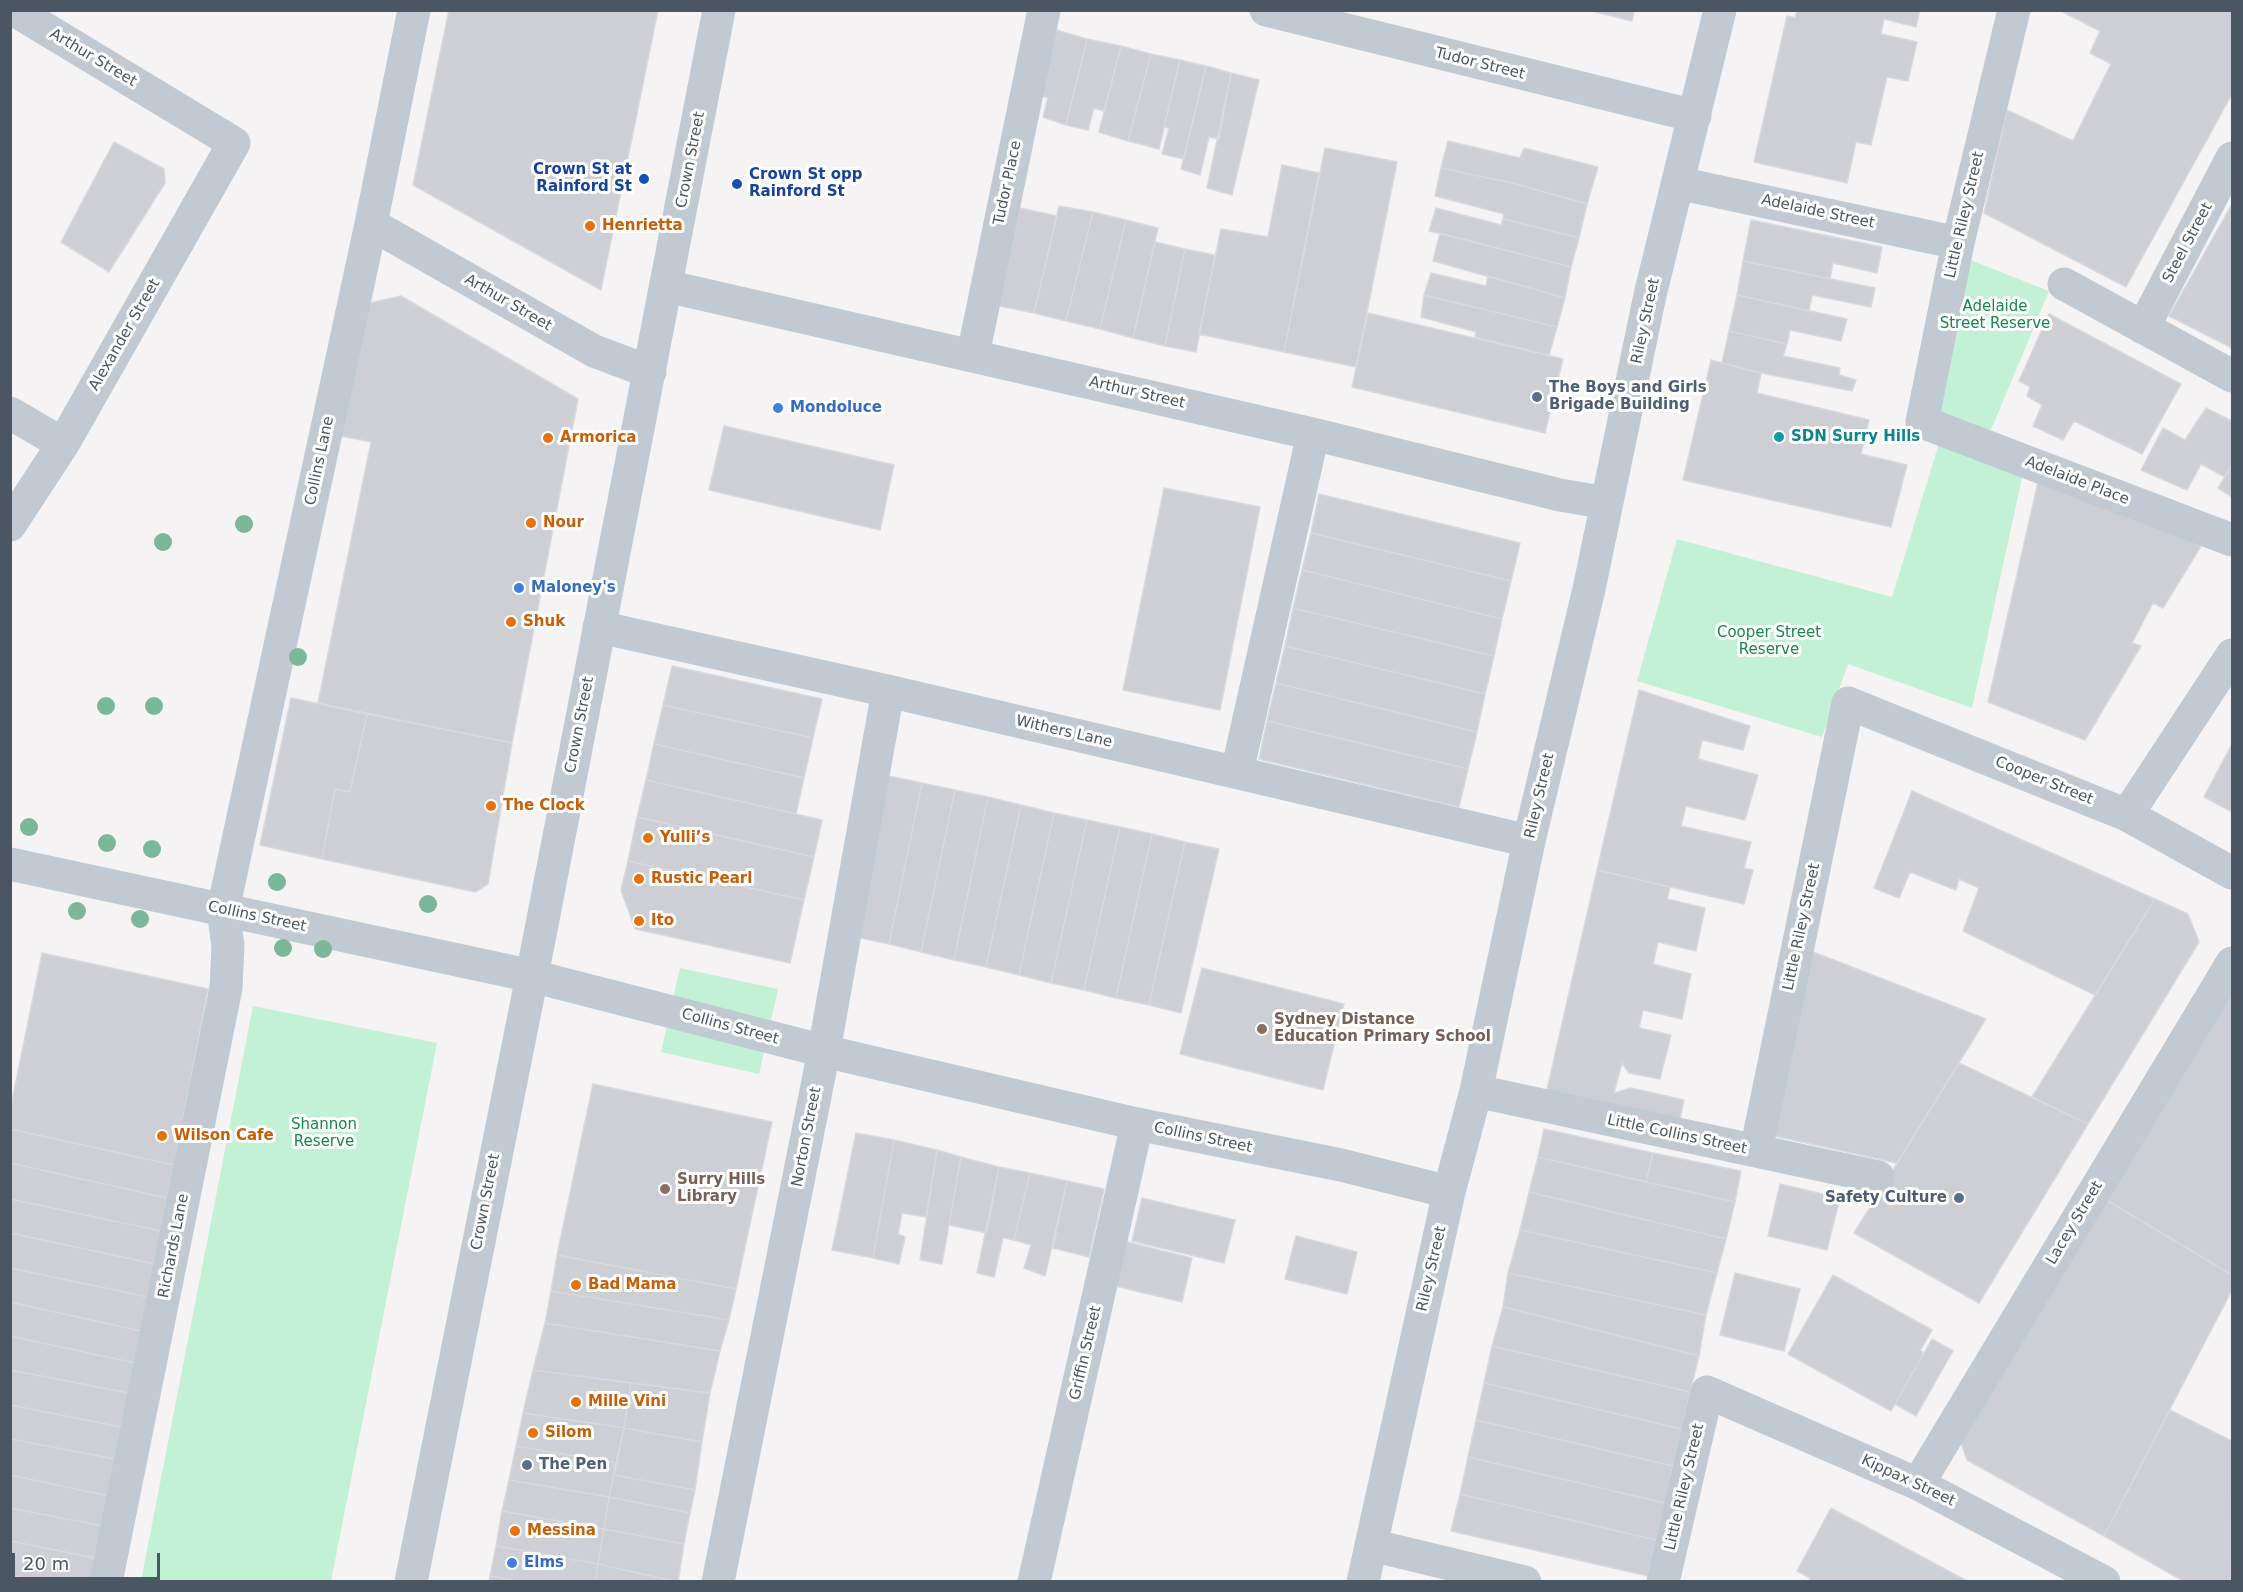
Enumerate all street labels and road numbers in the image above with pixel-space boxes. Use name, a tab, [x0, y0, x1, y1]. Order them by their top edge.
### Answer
street label: Arthur Street	[46, 25, 140, 91]
street label: Tudor Street	[1433, 44, 1527, 84]
street label: Crown Street	[673, 110, 709, 210]
street label: Tudor Place	[990, 139, 1026, 227]
street label: Little Riley Street	[1942, 150, 1988, 280]
street label: Adelaide Street	[1760, 191, 1876, 233]
street label: Steel Street	[2159, 200, 2217, 286]
street label: Arthur Street	[461, 271, 555, 335]
street label: Alexander Street	[86, 276, 164, 394]
street label: Riley Street	[1628, 276, 1664, 366]
street label: Arthur Street	[1087, 373, 1187, 413]
street label: Collins Lane	[302, 415, 338, 507]
street label: Adelaide Place	[2023, 453, 2131, 509]
street label: Crown Street	[562, 675, 598, 775]
street label: Withers Lane	[1014, 712, 1114, 752]
street label: Riley Street	[1521, 751, 1559, 841]
street label: Cooper Street	[1992, 753, 2096, 809]
street label: Little Riley Street	[1780, 862, 1824, 992]
street label: Collins Street	[206, 898, 308, 936]
street label: Collins Street	[679, 1005, 781, 1049]
street label: Norton Street	[788, 1085, 826, 1189]
street label: Little Collins Street	[1606, 1111, 1748, 1159]
street label: Collins Street	[1152, 1119, 1254, 1157]
street label: Crown Street	[468, 1152, 504, 1252]
street label: Lacey Street	[2043, 1178, 2107, 1268]
street label: Richards Lane	[155, 1192, 193, 1300]
street label: Riley Street	[1413, 1224, 1451, 1314]
street label: Griffin Street	[1066, 1304, 1106, 1402]
street label: Little Riley Street	[1662, 1422, 1708, 1552]
street label: Kippax Street	[1858, 1451, 1958, 1511]

